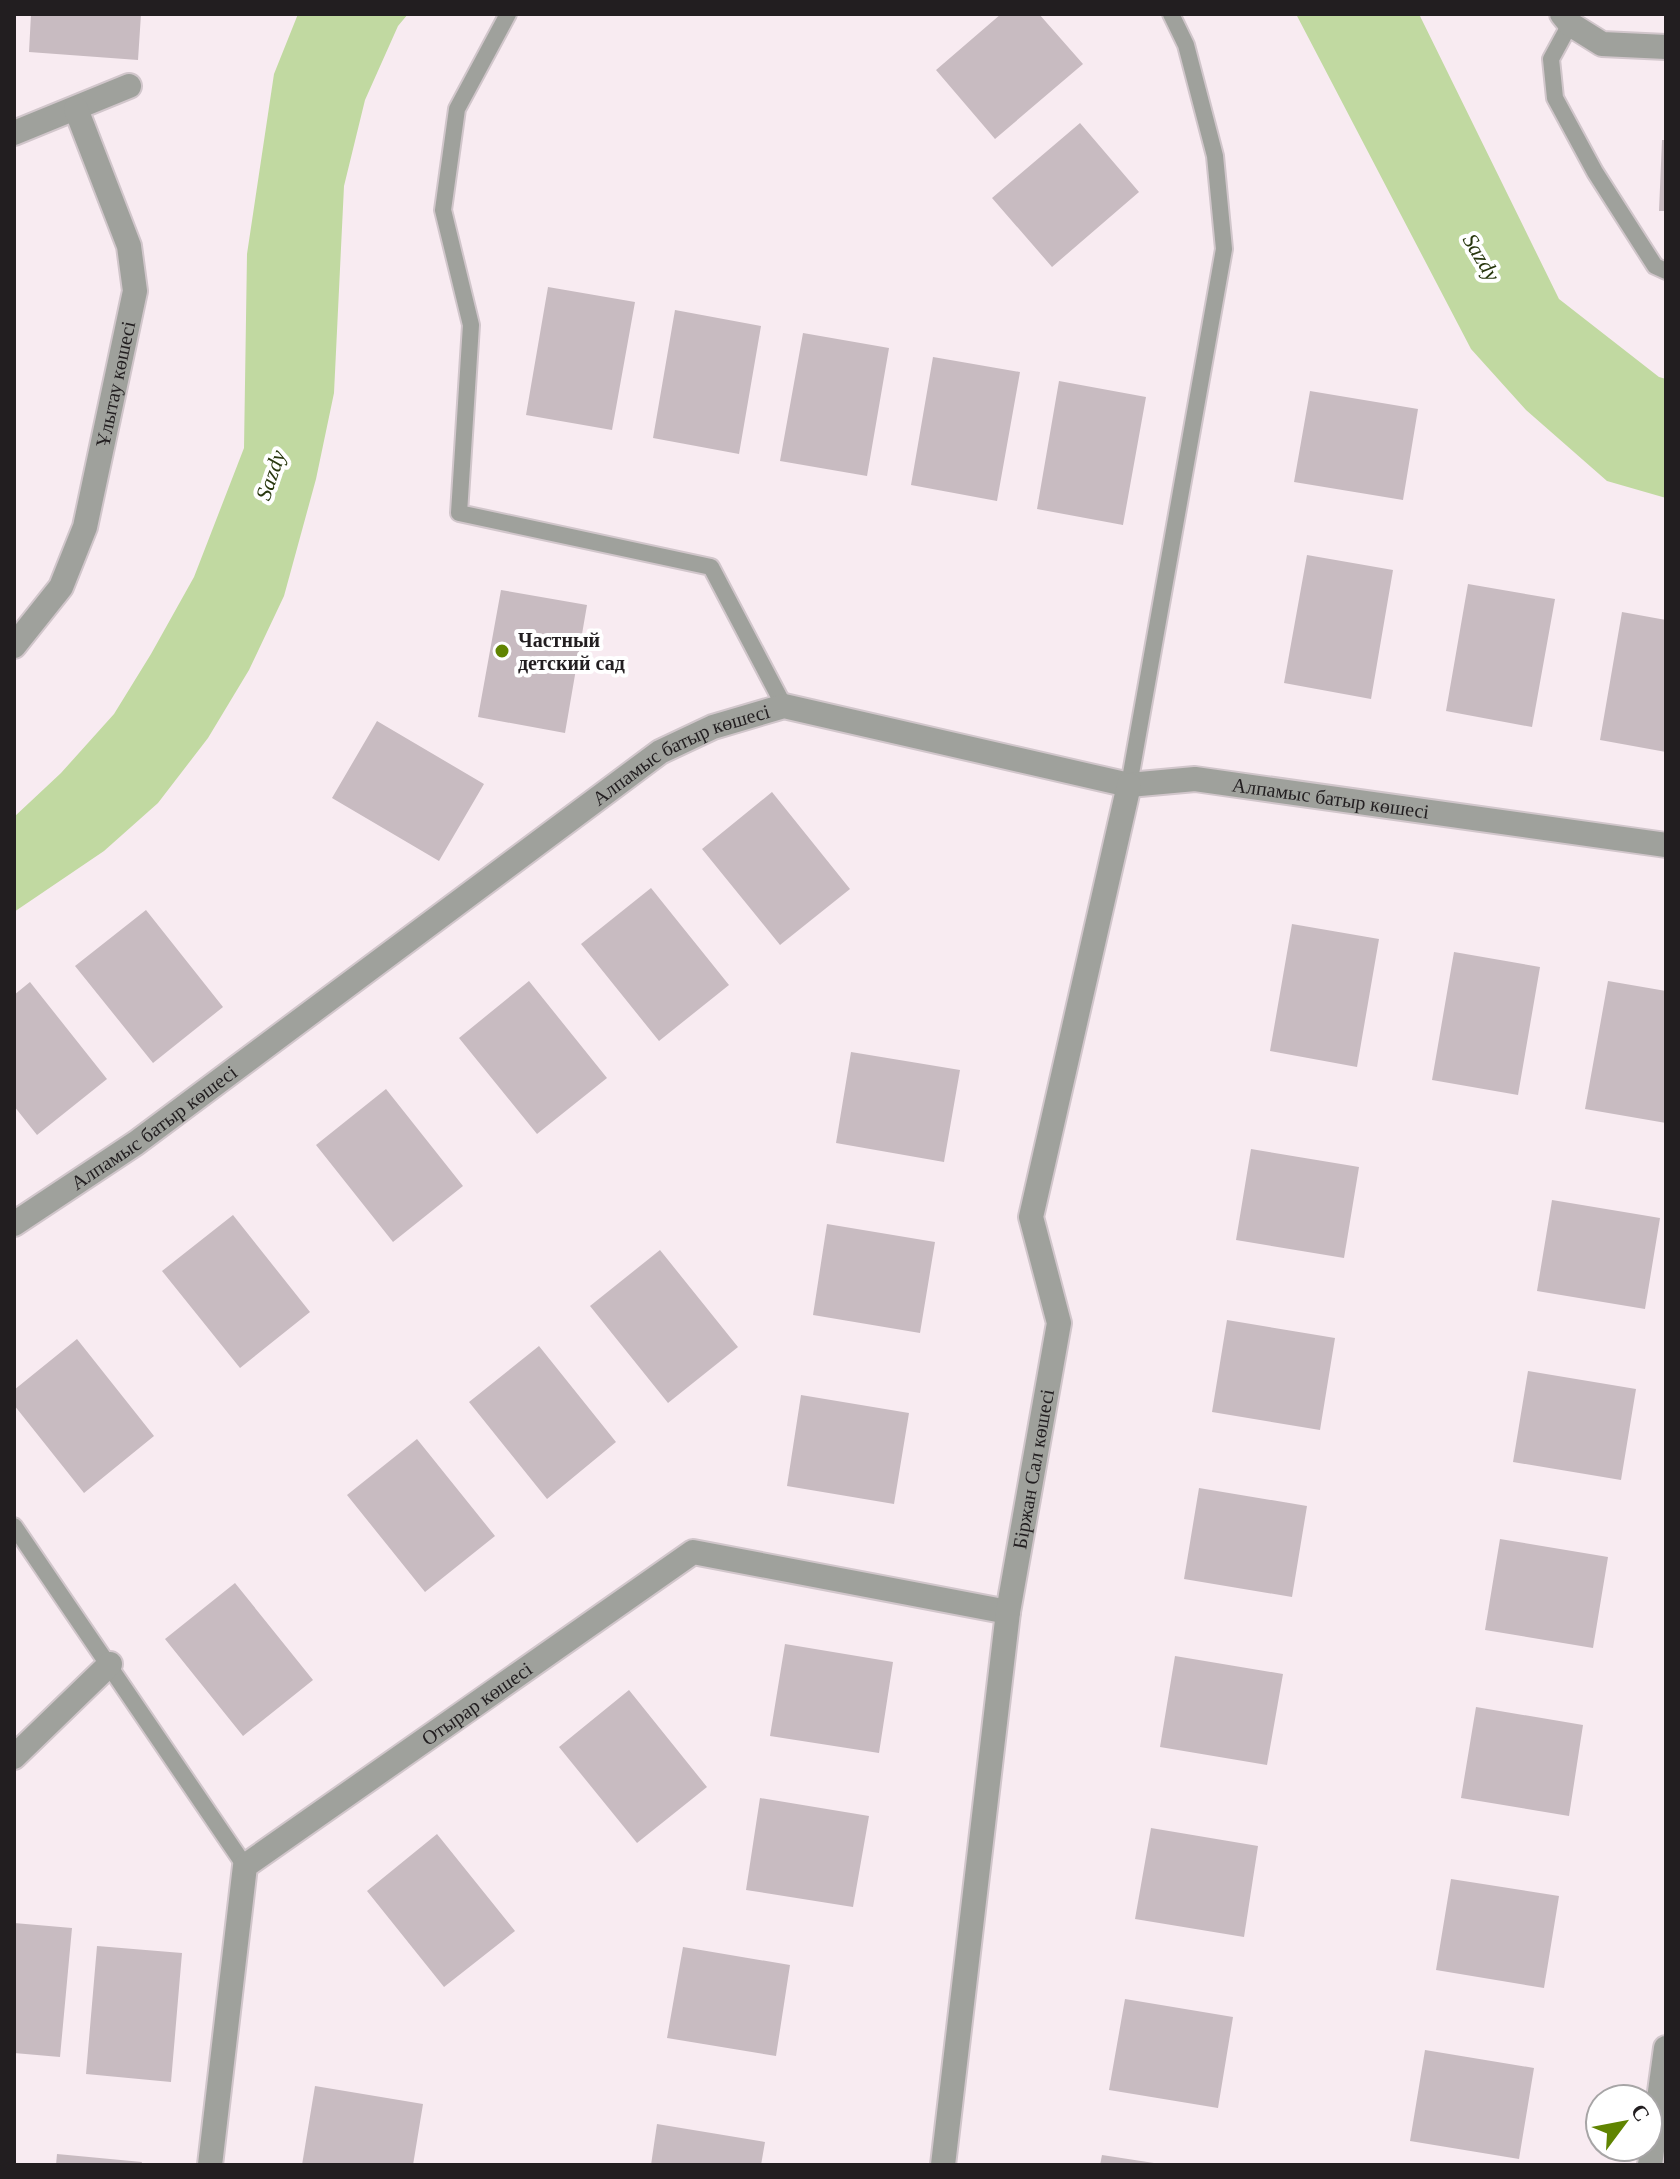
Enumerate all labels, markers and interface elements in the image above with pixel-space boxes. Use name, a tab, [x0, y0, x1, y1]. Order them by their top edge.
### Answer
water label: Sazdy	[1458, 229, 1506, 286]
street label: Ұлытау көшесі	[91, 319, 139, 449]
water label: Sazdy	[250, 447, 291, 503]
place label: Частный детский сад	[518, 629, 625, 674]
marker: Частный детский сад	[493, 642, 511, 660]
street label: Алпамыс батыр көшесі	[588, 700, 773, 810]
street label: Алпамыс батыр көшесі	[1231, 773, 1431, 823]
street label: Алпамыс батыр көшесі	[67, 1060, 241, 1194]
street label: Біржан Сал көшесі	[1008, 1387, 1058, 1551]
street label: Отырар көшесі	[417, 1657, 536, 1750]
north arrow	[1584, 2083, 1664, 2163]
text: С	[1626, 2099, 1655, 2126]

